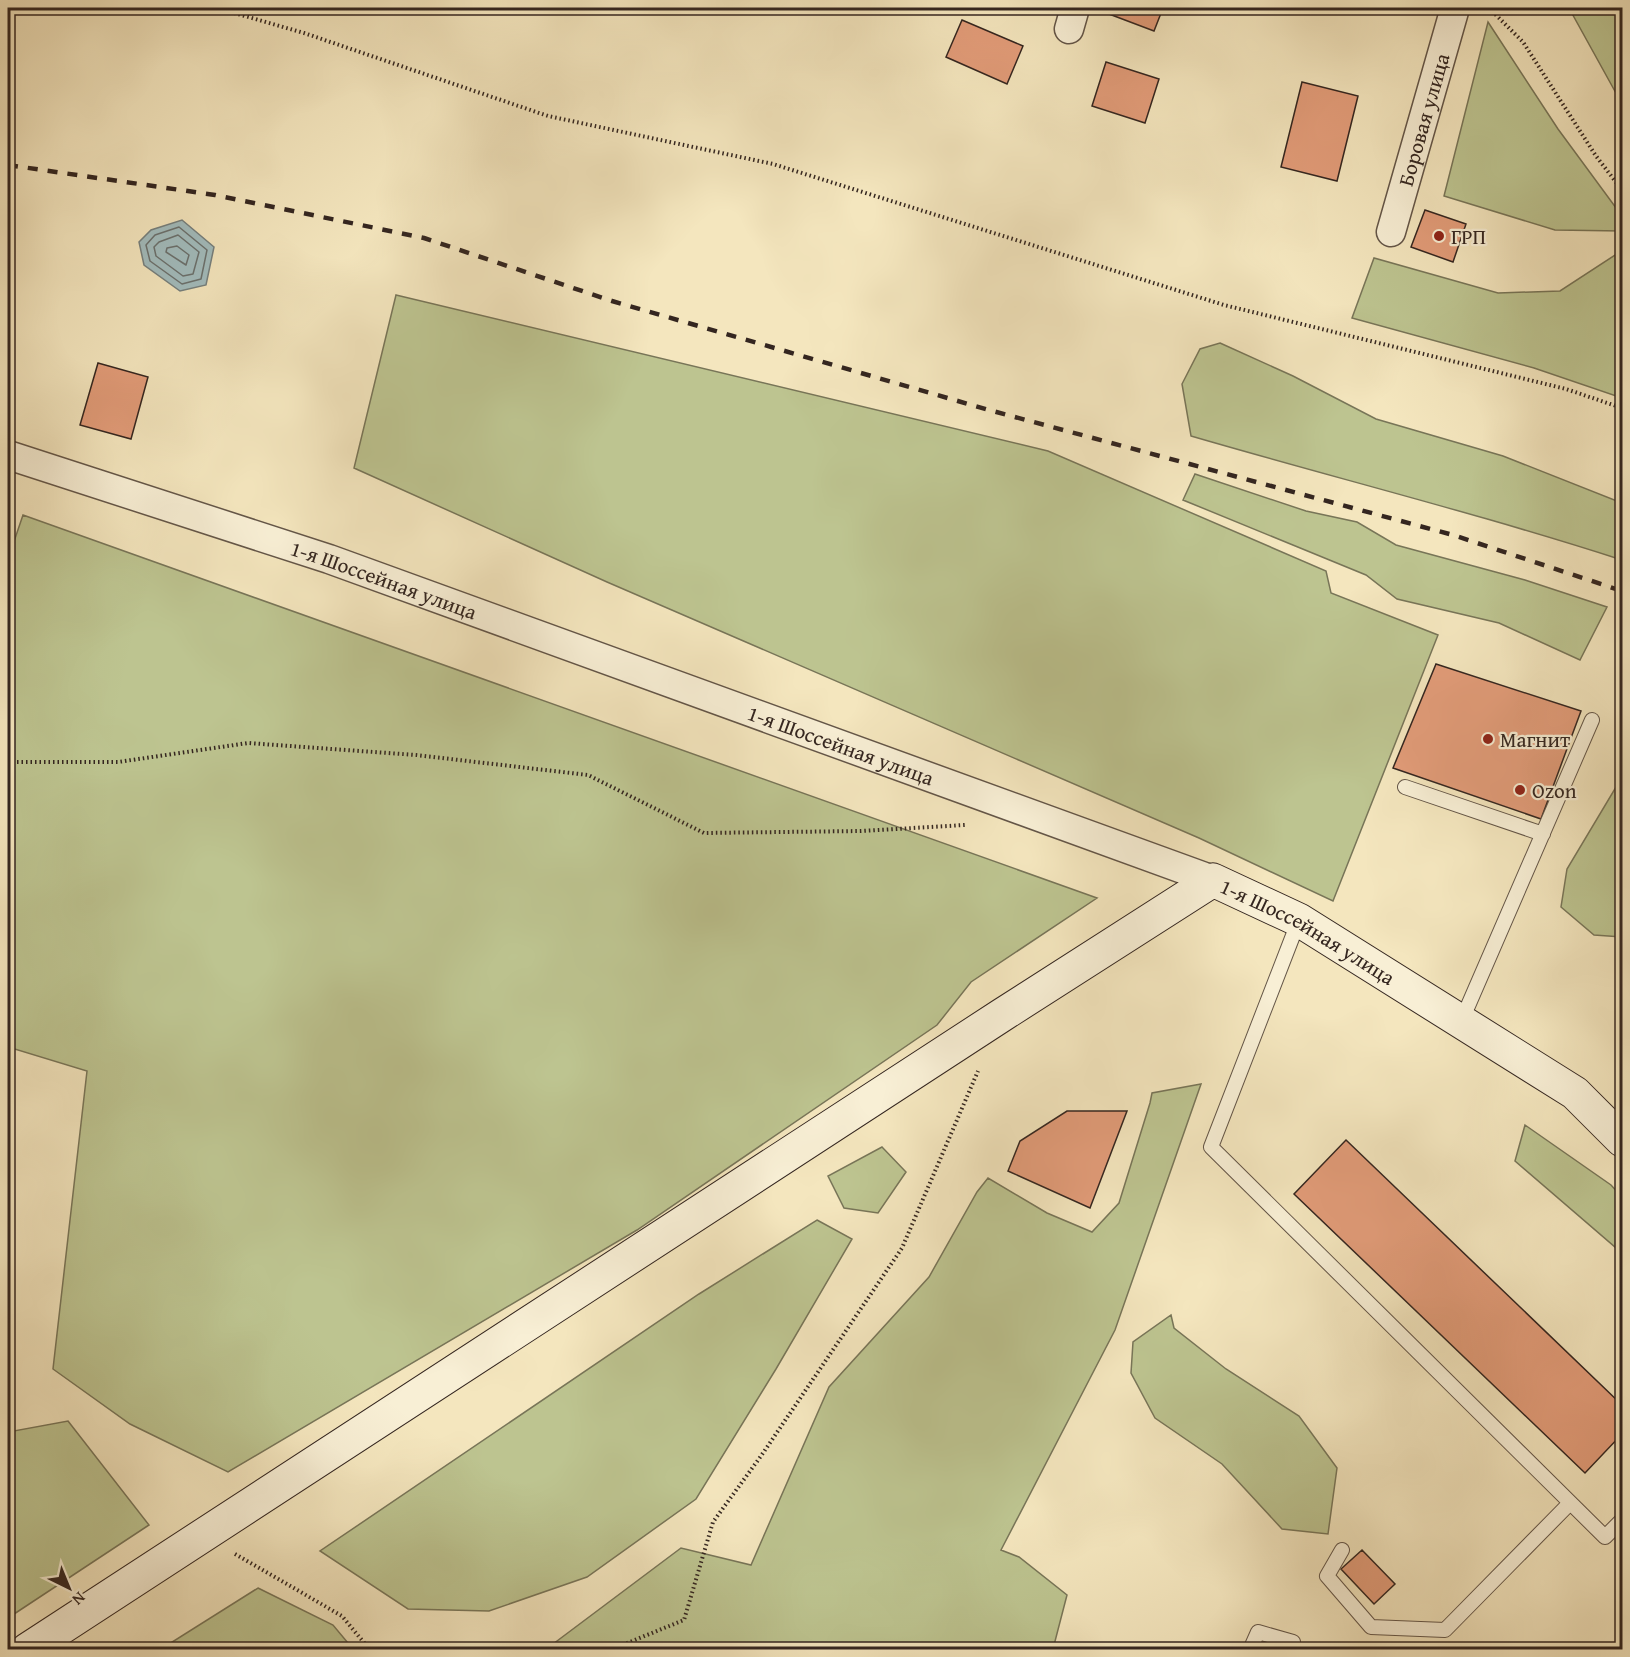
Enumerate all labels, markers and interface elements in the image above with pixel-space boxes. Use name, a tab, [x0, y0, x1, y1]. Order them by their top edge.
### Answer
street label: Боровая улица	[1389, 49, 1457, 190]
place label: ГРП	[1451, 221, 1486, 252]
marker: ГРП	[1432, 229, 1446, 243]
street label: 1-я Шоссейная улица	[287, 532, 481, 627]
street label: 1-я Шоссейная улица	[743, 697, 938, 793]
place label: Магнит	[1500, 724, 1570, 755]
marker: Магнит	[1481, 732, 1495, 746]
place label: Ozon	[1532, 775, 1577, 806]
marker: Ozon	[1513, 783, 1527, 797]
street label: 1-я Шоссейная улица	[1215, 870, 1401, 992]
north arrow	[39, 1558, 99, 1618]
text: N	[67, 1587, 91, 1612]

